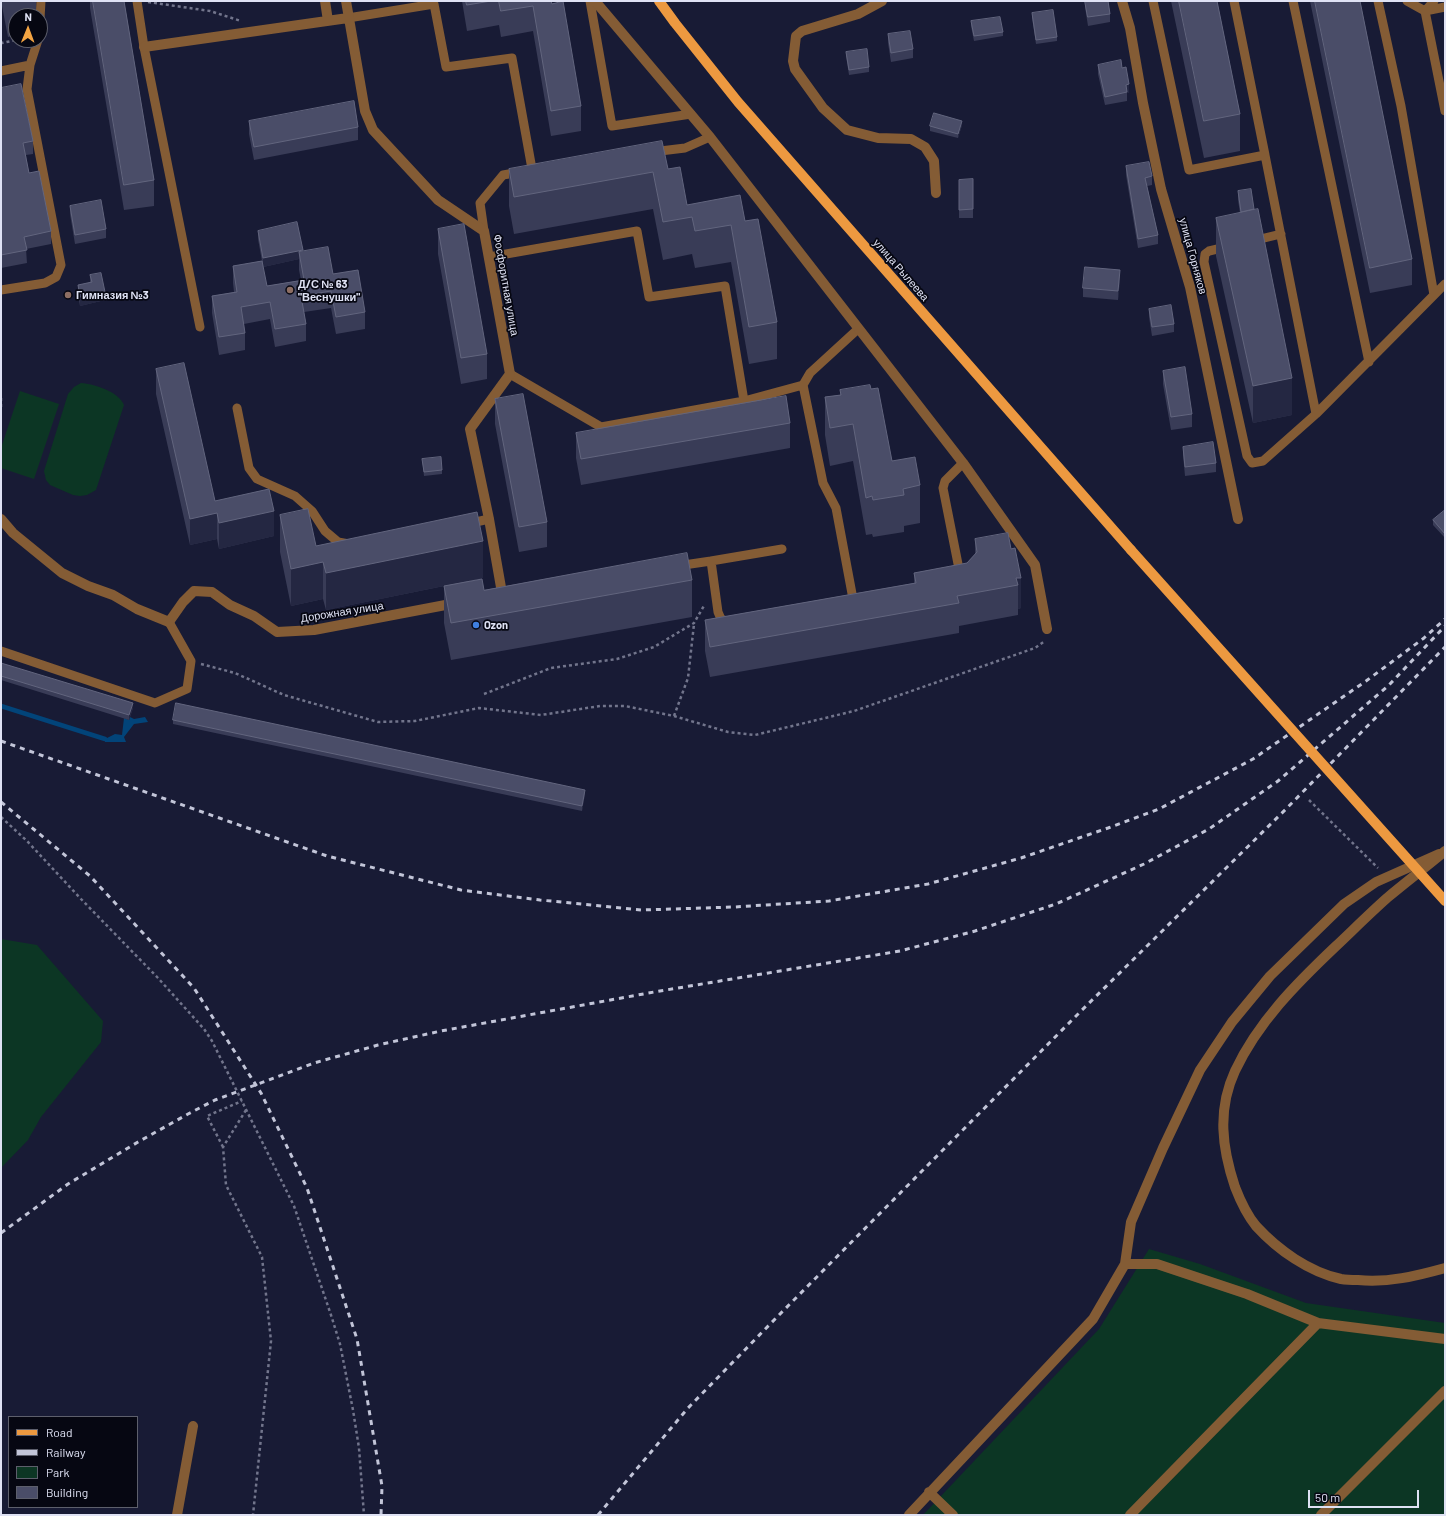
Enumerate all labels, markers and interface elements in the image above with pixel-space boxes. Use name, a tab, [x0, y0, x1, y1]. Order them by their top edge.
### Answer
north arrow	[8, 8, 48, 48]
text: N	[24, 10, 32, 23]
street label: улица Горняков	[1176, 216, 1210, 296]
street label: Фосфоритная улица	[491, 233, 521, 337]
street label: улица Рылеева	[870, 236, 932, 304]
place label: Д/С № 63 "Веснушки"	[298, 277, 360, 303]
marker: Д/С № 63 "Веснушки"	[285, 285, 295, 295]
place label: Гимназия №3	[76, 288, 149, 302]
marker: Гимназия №3	[63, 290, 73, 300]
street label: Дорожная улица	[300, 599, 384, 625]
place label: Ozon	[484, 618, 508, 632]
marker: Ozon	[471, 620, 481, 630]
legend	[8, 1416, 138, 1508]
text: Road	[46, 1425, 73, 1439]
text: Railway	[46, 1445, 85, 1459]
text: Park	[46, 1465, 70, 1479]
scale bar	[1310, 1482, 1421, 1508]
text: Building	[46, 1485, 88, 1499]
text: 50 m	[1315, 1490, 1340, 1504]

